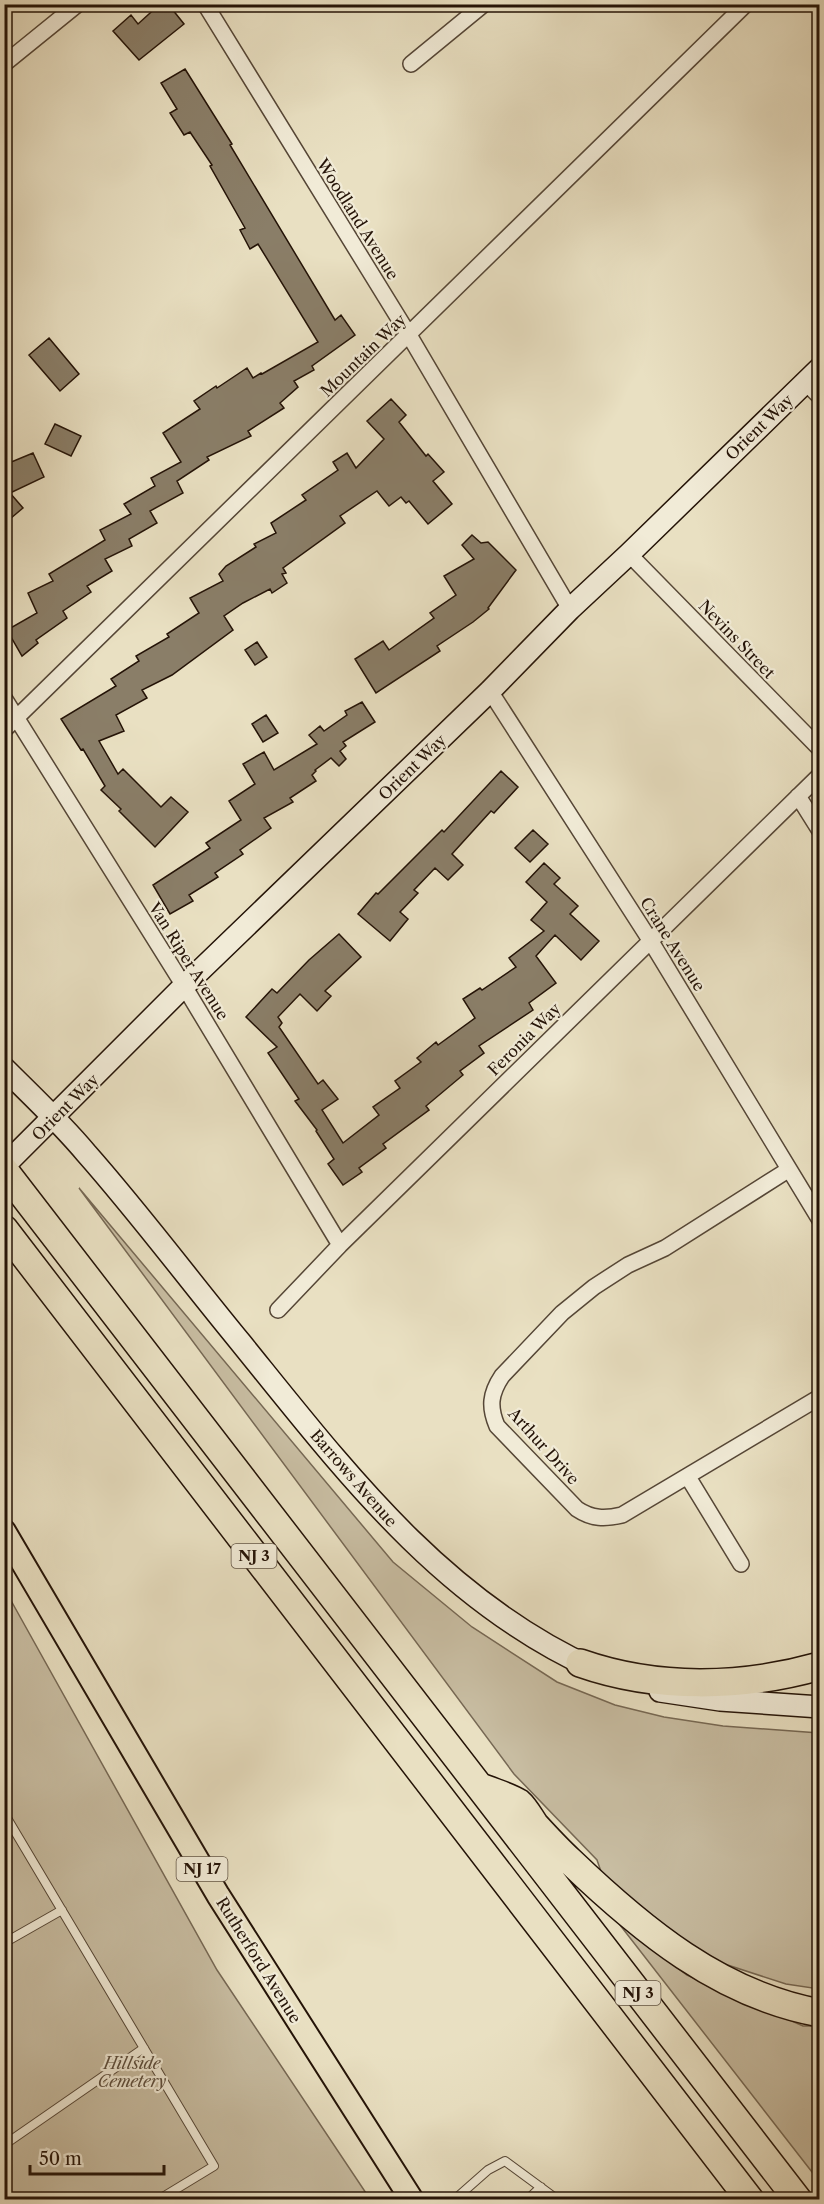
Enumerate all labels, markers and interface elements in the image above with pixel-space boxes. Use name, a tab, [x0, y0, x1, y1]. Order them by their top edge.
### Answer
street label: Woodland Avenue	[312, 154, 403, 283]
street label: Mountain Way	[316, 308, 411, 401]
street label: Orient Way	[721, 389, 798, 464]
street label: Nevins Street	[695, 596, 780, 683]
street label: Orient Way	[374, 729, 451, 804]
street label: Crane Avenue	[636, 893, 710, 995]
street label: Van Riper Avenue	[144, 898, 233, 1024]
street label: Feronia Way	[483, 998, 565, 1080]
street label: Orient Way	[27, 1069, 103, 1145]
street label: Arthur Drive	[504, 1403, 584, 1489]
street label: Barrows Avenue	[306, 1425, 402, 1531]
road number: NJ 3	[232, 1544, 276, 1568]
road number: NJ 17	[176, 1857, 228, 1881]
street label: Rutherford Avenue	[212, 1893, 306, 2027]
road number: NJ 3	[616, 1981, 660, 2005]
park label: Hillside Cemetery	[98, 2053, 166, 2091]
scale bar	[30, 2138, 164, 2176]
text: 50 m	[39, 2148, 82, 2170]

